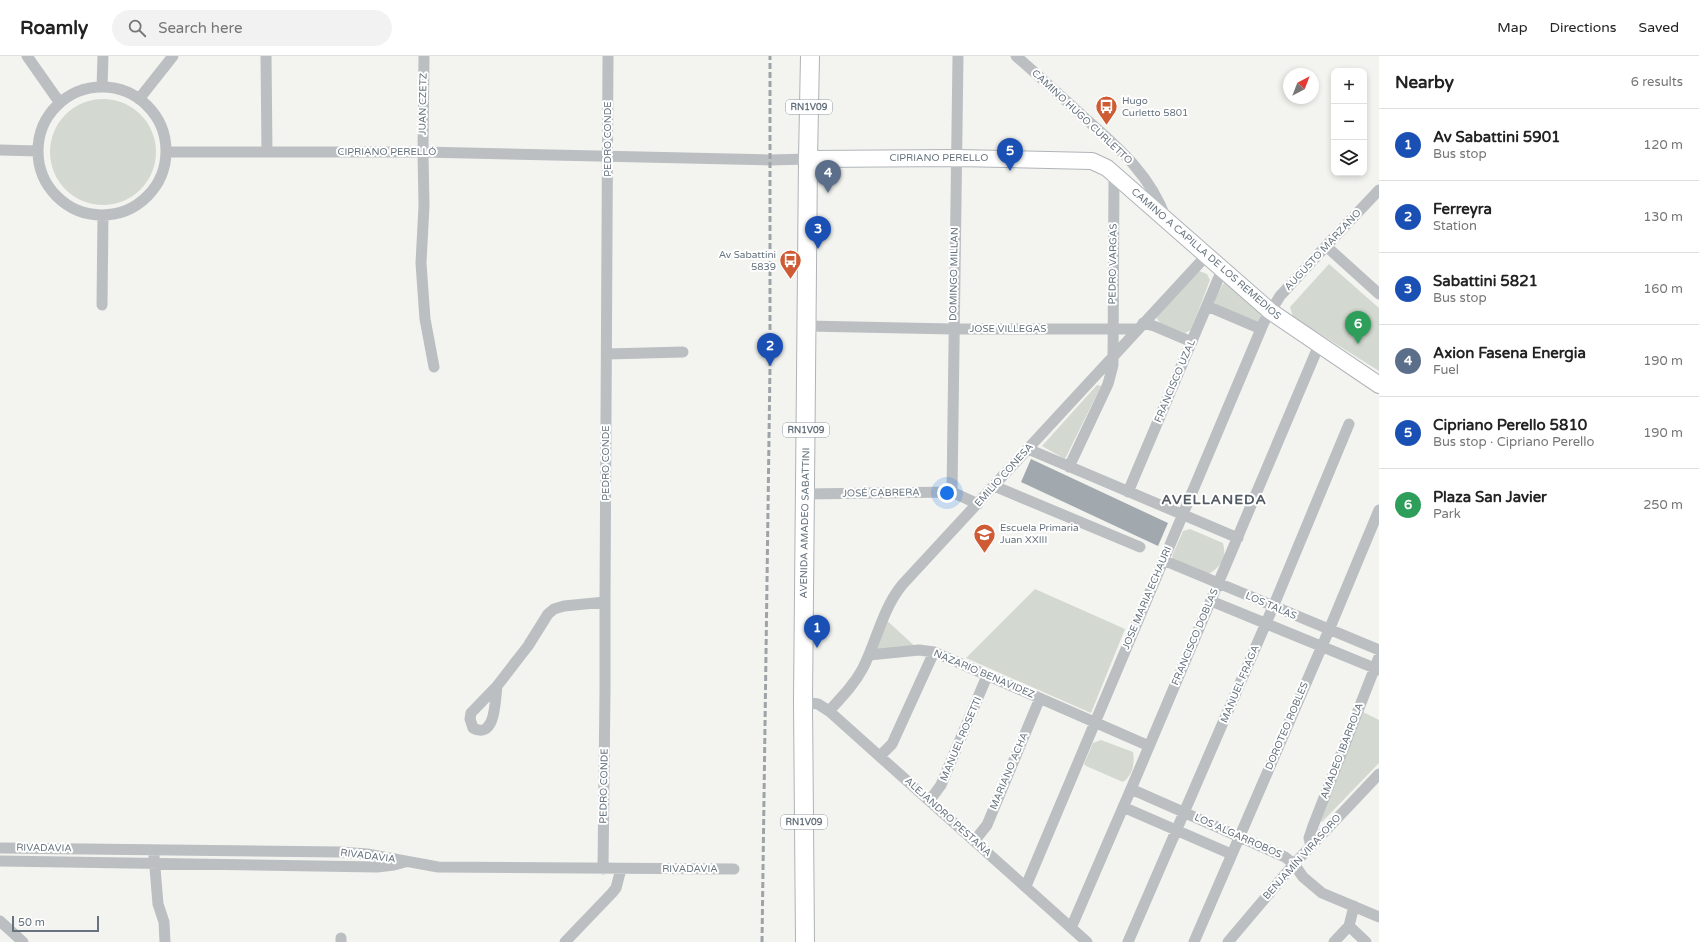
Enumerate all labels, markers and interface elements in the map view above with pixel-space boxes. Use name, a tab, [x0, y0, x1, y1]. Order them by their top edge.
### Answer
search box	[112, 10, 392, 46]
text: Roamly	[20, 17, 88, 39]
icon: search	[126, 17, 148, 39]
text: Search here	[158, 19, 243, 37]
text: Map	[1497, 19, 1528, 36]
text: Directions	[1550, 19, 1617, 36]
text: Saved	[1639, 19, 1679, 36]
street label: CAMINO HUGO CURLETTO	[1029, 67, 1135, 167]
north arrow	[1283, 68, 1319, 104]
map controls	[1331, 68, 1367, 176]
button: +	[1331, 68, 1367, 104]
text: Nearby	[1395, 72, 1454, 93]
street label: JUAN CZETZ	[416, 73, 430, 135]
text: 6 results	[1631, 74, 1683, 90]
bus stop icon: Hugo Curletto 5801	[1094, 94, 1120, 127]
place label: Hugo Curletto 5801	[1122, 95, 1188, 119]
road number: RN1V09	[786, 100, 832, 114]
street label: PEDRO CONDE	[602, 101, 614, 177]
button: −	[1331, 104, 1367, 140]
text: Av Sabattini 5901	[1433, 128, 1561, 146]
text: 1	[1404, 137, 1412, 153]
text: 120 m	[1643, 137, 1683, 153]
pin: 5	[997, 138, 1023, 171]
button: layers	[1331, 140, 1367, 176]
street label: CIPRIANO PERELLÓ	[338, 146, 436, 158]
text: Bus stop	[1433, 146, 1487, 162]
street label: CIPRIANO PERELLO	[890, 152, 988, 164]
pin: 4	[815, 160, 841, 193]
street label: CAMINO A CAPILLA DE LOS REMEDIOS	[1129, 186, 1283, 322]
text: Ferreyra	[1433, 200, 1492, 218]
street label: AUGUSTO MARZANO	[1282, 207, 1364, 293]
text: 2	[1404, 209, 1412, 225]
text: 130 m	[1643, 209, 1683, 225]
pin: 3	[805, 216, 831, 249]
text: Station	[1433, 218, 1477, 234]
street label: PEDRO VARGAS	[1106, 224, 1120, 304]
street label: DOMINGO MILLAN	[947, 227, 961, 321]
bus stop icon: Av Sabattini 5839	[778, 248, 804, 281]
place label: Av Sabattini 5839	[719, 249, 776, 273]
text: Sabattini 5821	[1433, 272, 1538, 290]
text: 3	[1404, 281, 1412, 297]
text: 160 m	[1643, 281, 1683, 297]
text: Bus stop	[1433, 290, 1487, 306]
pin: 6	[1345, 311, 1371, 344]
street label: JOSE VILLEGAS	[970, 323, 1046, 335]
pin: 2	[757, 333, 783, 366]
street label: FRANCISCO UZAL	[1152, 337, 1198, 424]
text: Axion Fasena Energia	[1433, 344, 1586, 362]
text: 4	[1404, 353, 1412, 369]
text: 190 m	[1643, 353, 1683, 369]
text: Fuel	[1433, 362, 1459, 378]
text: Cipriano Perello 5810	[1433, 416, 1587, 434]
road number: RN1V09	[783, 423, 829, 437]
street label: PEDRO CONDE	[600, 425, 612, 501]
text: 5	[1404, 425, 1412, 441]
text: 190 m	[1643, 425, 1683, 441]
text: Bus stop · Cipriano Perello	[1433, 434, 1594, 450]
street label: EMILIO CONESA	[972, 441, 1036, 509]
street label: AVENIDA AMADEO SABATTINI	[798, 447, 812, 599]
your location	[937, 483, 957, 503]
street label: JOSÉ CABRERA	[842, 486, 920, 500]
text: Plaza San Javier	[1433, 488, 1547, 506]
district label: AVELLANEDA	[1161, 491, 1267, 508]
text: 6	[1404, 497, 1412, 513]
text: 250 m	[1643, 497, 1683, 513]
text: Park	[1433, 506, 1461, 522]
school or university icon: Escuela Primaria Juan XXIII	[971, 521, 997, 554]
place label: Escuela Primaria Juan XXIII	[1000, 522, 1079, 546]
street label: JOSE MARIA ECHAURI	[1120, 545, 1174, 651]
street label: FRANCISCO DOBLAS	[1169, 587, 1221, 687]
street label: LOS TALAS	[1243, 590, 1299, 622]
pin: 1	[804, 615, 830, 648]
street label: MANUEL FRAGA	[1218, 643, 1262, 725]
street label: NAZARIO BENAVIDEZ	[932, 647, 1036, 701]
street label: DOROTEO ROBLES	[1263, 680, 1311, 772]
street label: MANUEL ROSETTI	[938, 695, 984, 783]
street label: AMADEO IBARROLA	[1318, 701, 1366, 801]
street label: MARIANO ACHA	[987, 731, 1031, 811]
street label: PEDRO CONDE	[597, 748, 611, 824]
street label: ALEJANDRO PESTAÑA	[902, 775, 994, 859]
street label: LOS ALGARROBOS	[1192, 811, 1284, 861]
street label: BENJAMÍN VIRASORO	[1261, 812, 1343, 902]
road number: RN1V09	[781, 815, 827, 829]
street label: RIVADAVIA	[16, 842, 72, 854]
street label: RIVADAVIA	[340, 847, 396, 865]
street label: RIVADAVIA	[662, 863, 718, 875]
scale bar	[12, 914, 99, 933]
text: 50 m	[18, 916, 45, 929]

